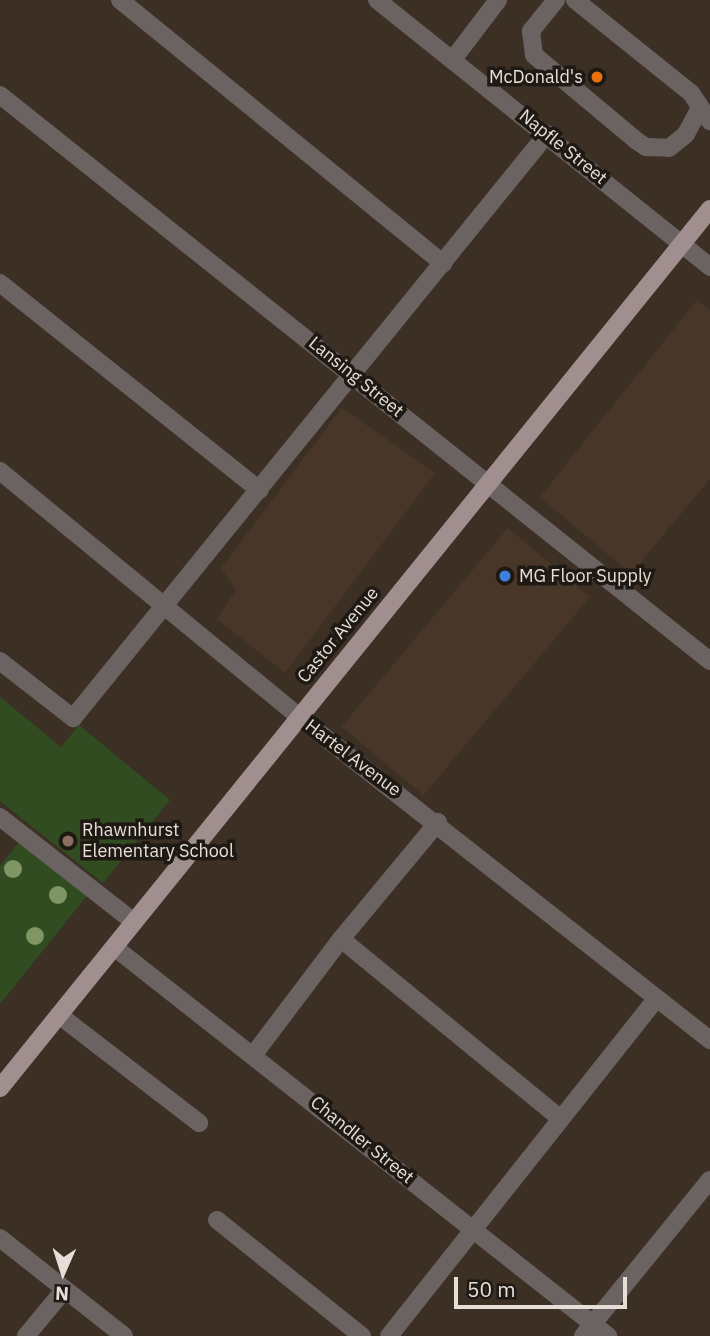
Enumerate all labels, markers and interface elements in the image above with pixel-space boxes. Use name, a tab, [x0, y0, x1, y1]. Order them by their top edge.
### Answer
place label: McDonald's	[489, 66, 583, 88]
marker: McDonald's	[589, 69, 605, 85]
street label: Napfle Street	[515, 105, 611, 189]
street label: Lansing Street	[304, 332, 408, 422]
place label: MG Floor Supply	[519, 565, 652, 587]
marker: MG Floor Supply	[497, 568, 513, 584]
street label: Castor Avenue	[293, 583, 383, 687]
street label: Hartel Avenue	[301, 715, 405, 801]
place label: Rhawnhurst Elementary School	[82, 820, 234, 862]
marker: Rhawnhurst Elementary School	[60, 833, 76, 849]
street label: Chandler Street	[306, 1092, 418, 1188]
north arrow	[28, 1238, 98, 1308]
scale bar	[458, 1262, 631, 1306]
text: 50 m	[467, 1275, 516, 1303]
text: N	[54, 1282, 69, 1306]

